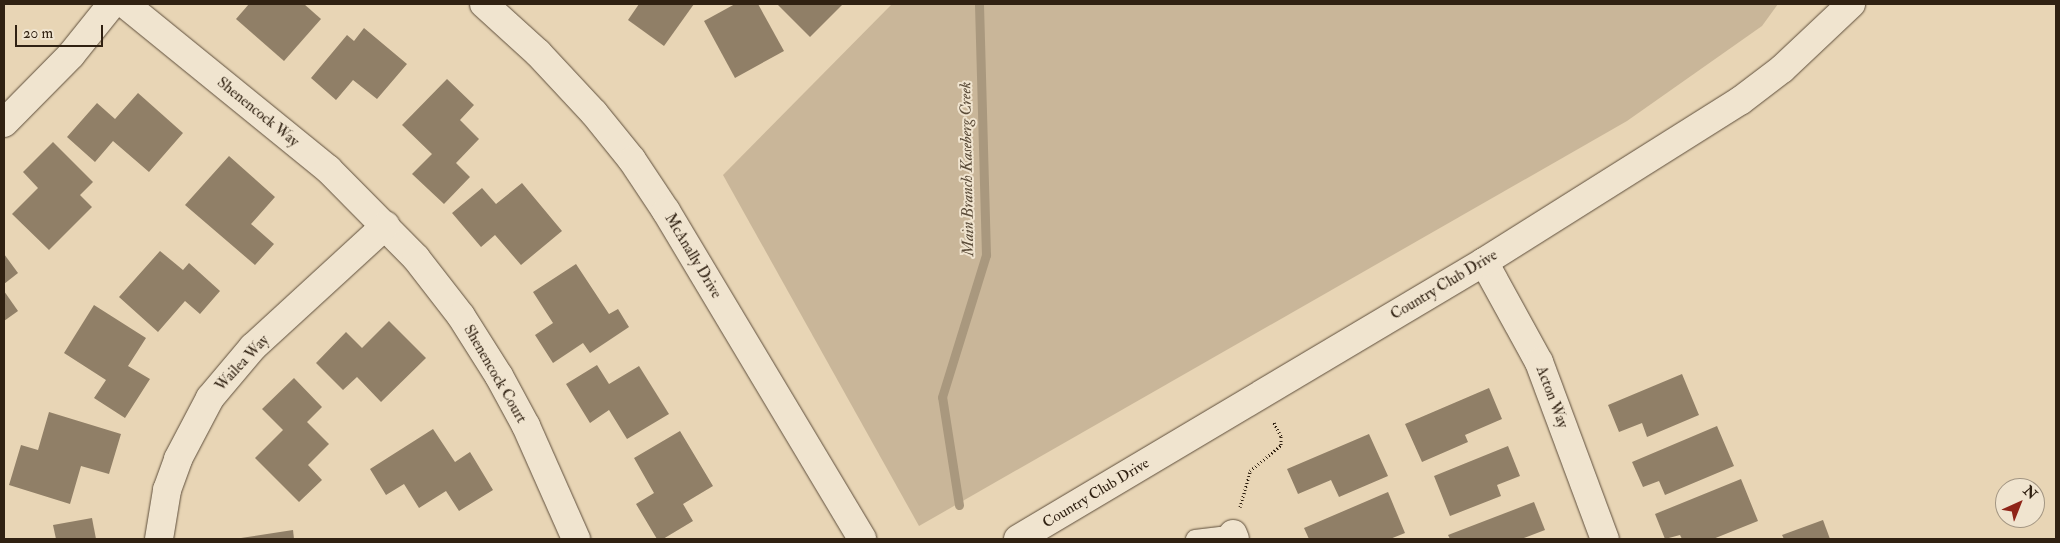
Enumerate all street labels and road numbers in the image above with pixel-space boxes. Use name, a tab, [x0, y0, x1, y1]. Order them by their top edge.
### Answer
street label: Shenencock Way	[213, 73, 303, 151]
street label: McAnally Drive	[661, 210, 725, 302]
street label: Country Club Drive	[1387, 246, 1501, 324]
street label: Shenencock Court	[460, 322, 530, 426]
street label: Wailea Way	[212, 331, 272, 395]
street label: Acton Way	[1532, 363, 1572, 431]
street label: Country Club Drive	[1039, 454, 1153, 532]

